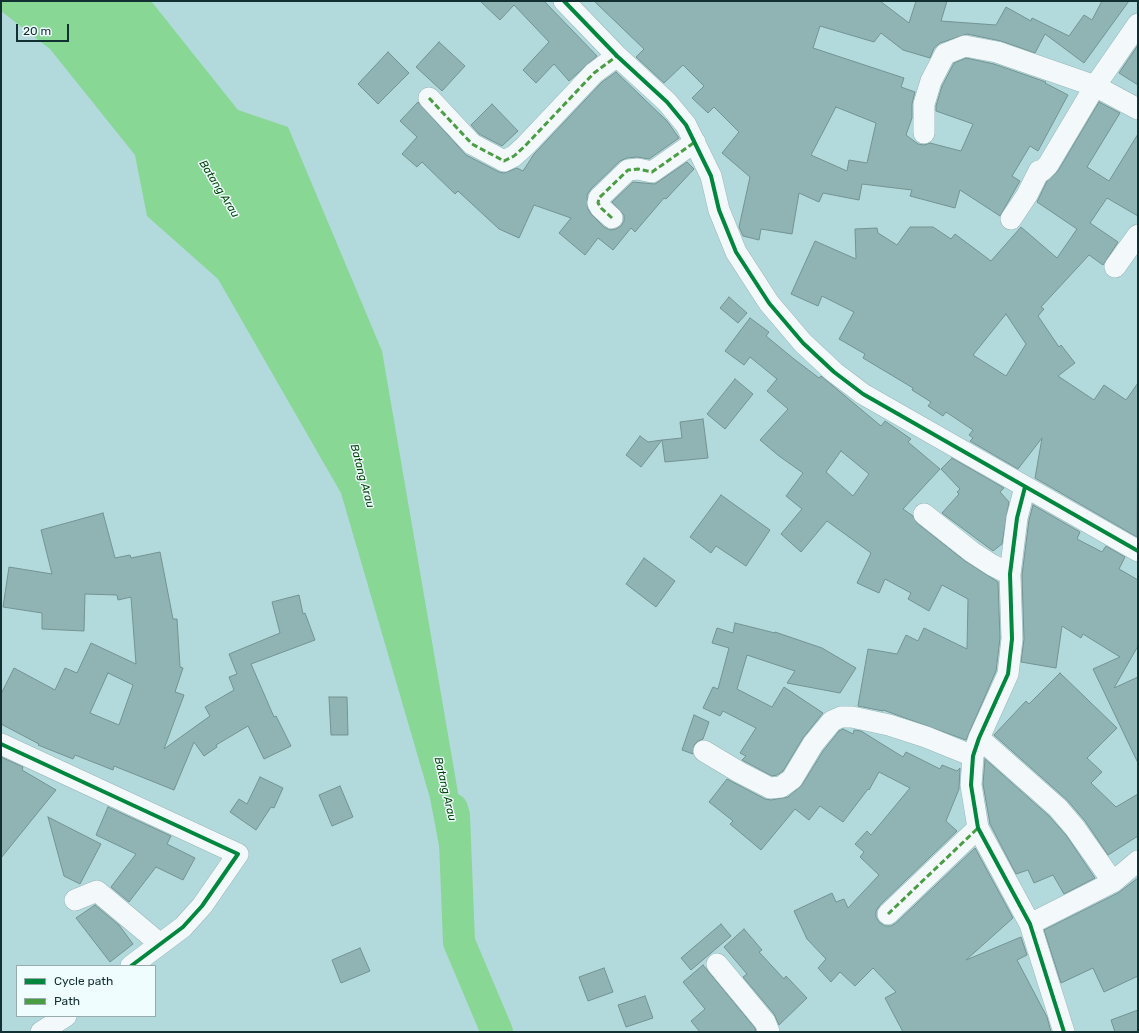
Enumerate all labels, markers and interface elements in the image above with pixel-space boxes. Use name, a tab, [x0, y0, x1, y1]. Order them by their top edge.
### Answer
scale bar	[18, 16, 71, 42]
text: 20 m	[23, 24, 51, 38]
water label: Batang Arau	[196, 158, 242, 220]
water label: Batang Arau	[347, 443, 377, 509]
water label: Batang Arau	[431, 756, 459, 822]
legend	[16, 965, 156, 1017]
text: Cycle path	[54, 974, 113, 988]
text: Path	[54, 994, 80, 1008]

